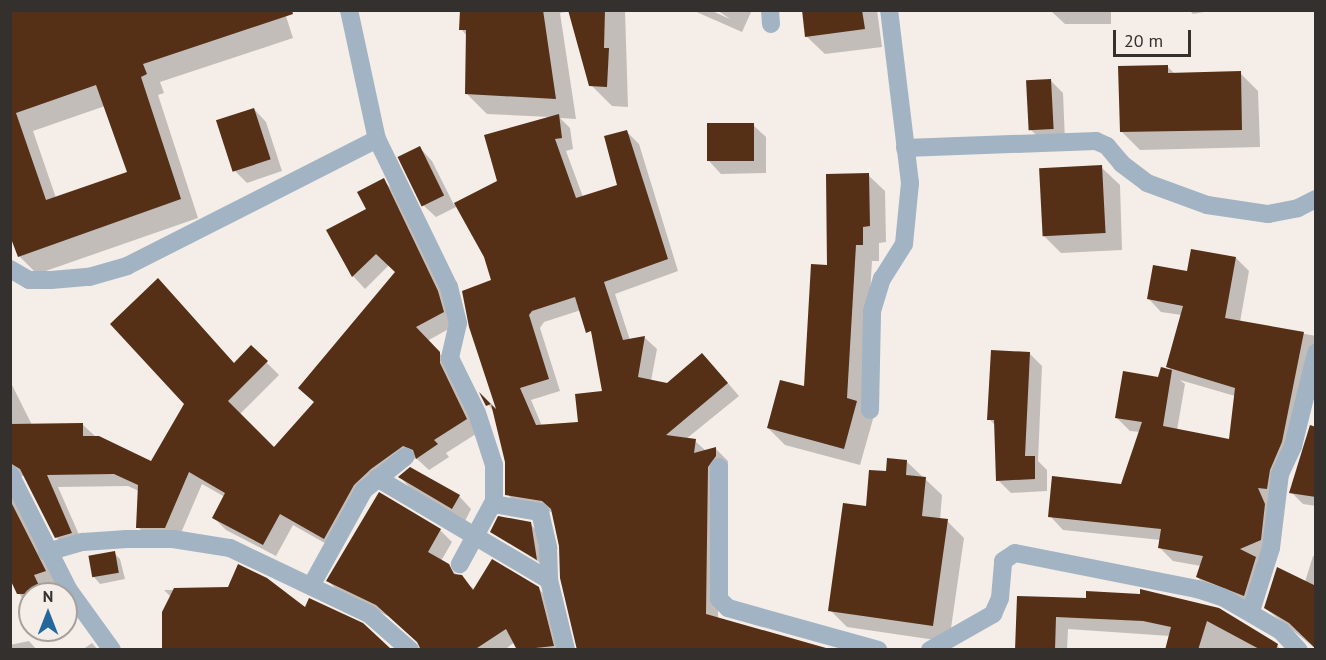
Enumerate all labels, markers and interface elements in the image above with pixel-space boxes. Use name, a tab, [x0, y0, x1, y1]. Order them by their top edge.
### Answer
scale bar	[1116, 18, 1194, 56]
text: 20 m	[1124, 29, 1163, 52]
north arrow	[18, 582, 78, 642]
text: N	[43, 586, 53, 606]

